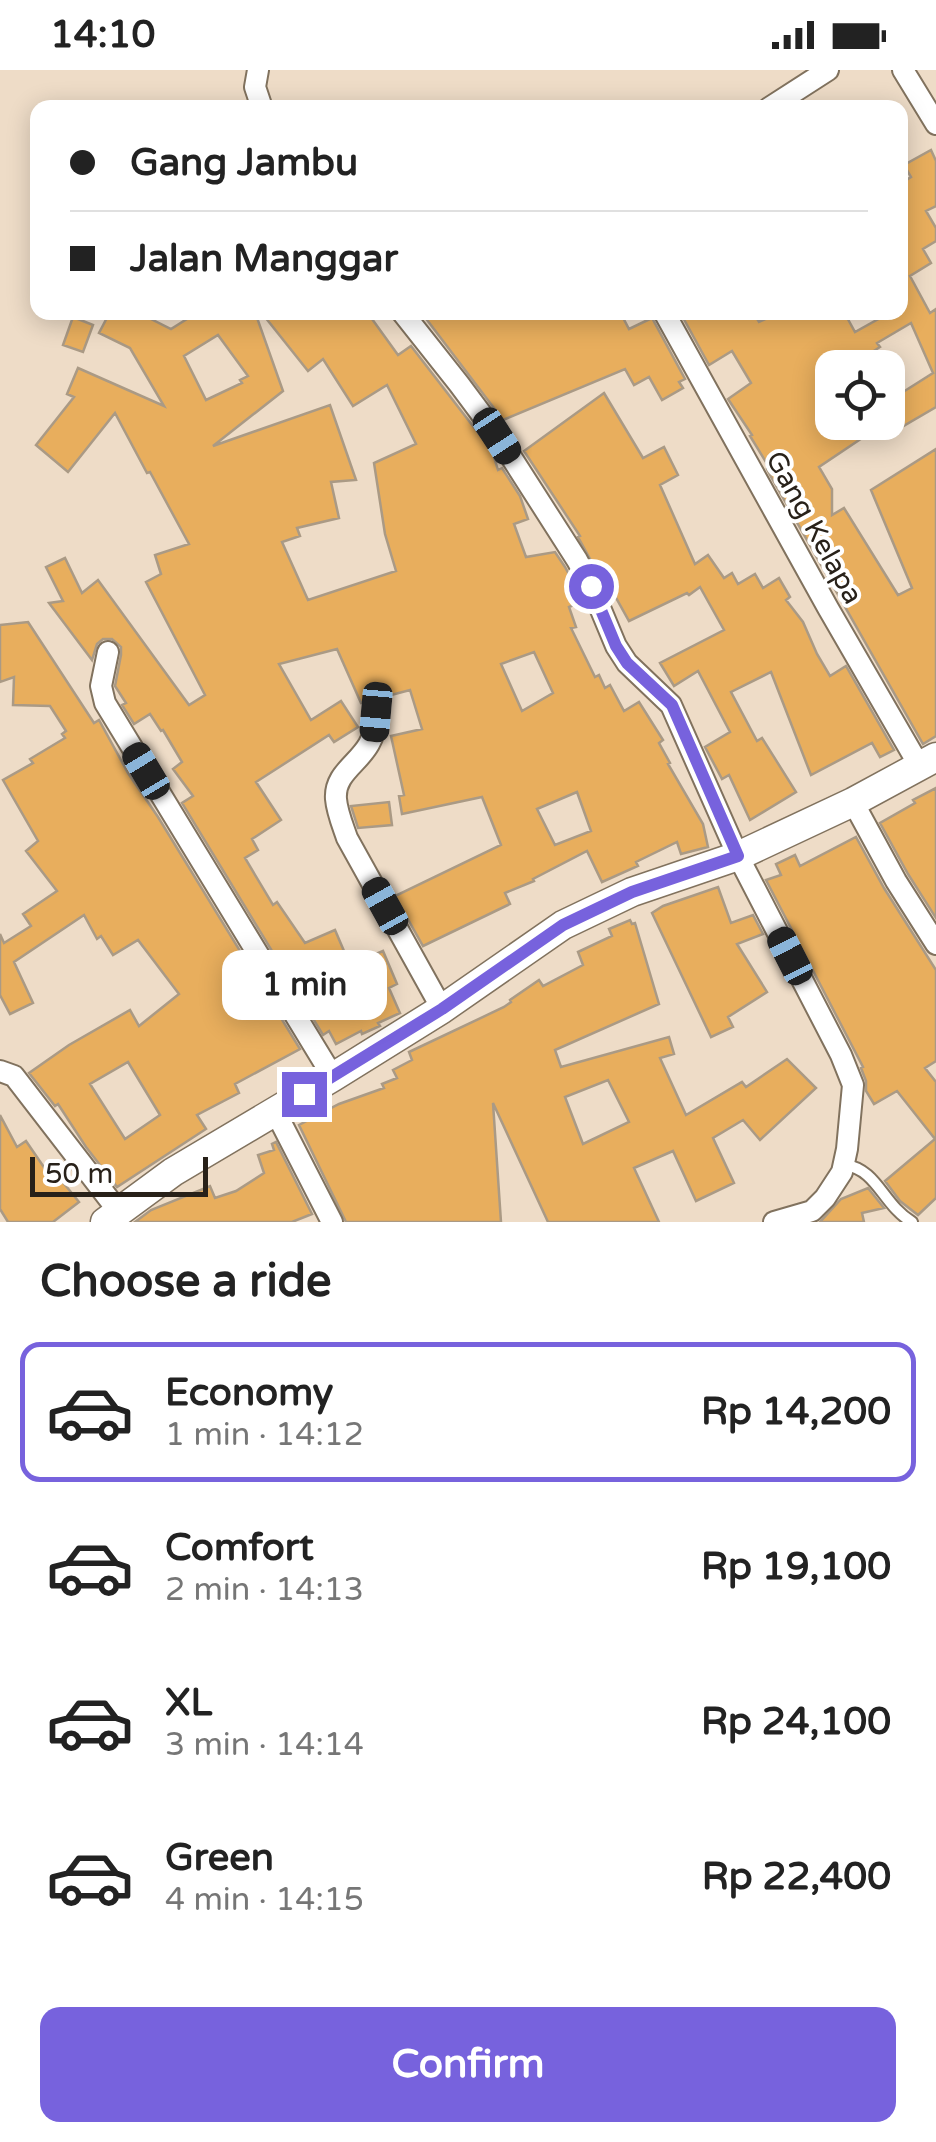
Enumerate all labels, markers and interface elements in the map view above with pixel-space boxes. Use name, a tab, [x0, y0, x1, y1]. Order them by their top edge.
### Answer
text: 14:10	[50, 12, 155, 58]
text: Gang Jambu	[130, 140, 358, 186]
text: Jalan Manggar	[130, 236, 398, 282]
map controls	[815, 350, 905, 440]
button: locate	[815, 350, 905, 440]
car	[468, 403, 526, 469]
street label: Gang Kelapa	[758, 445, 870, 610]
route start	[569, 564, 614, 609]
car	[358, 681, 394, 743]
car	[118, 738, 174, 804]
car	[357, 872, 413, 940]
car	[763, 922, 817, 990]
callout: 1 min	[222, 949, 386, 1019]
text: 1 min	[262, 966, 347, 1004]
route end	[282, 1072, 327, 1117]
scale bar	[30, 1152, 208, 1196]
text: 50 m	[45, 1157, 113, 1191]
text: Choose a ride	[40, 1255, 331, 1309]
icon: car	[45, 1367, 135, 1457]
text: Economy	[165, 1370, 333, 1416]
text: Rp 14,200	[701, 1389, 891, 1435]
text: 1 min · 14:12	[165, 1416, 364, 1454]
icon: car	[45, 1522, 135, 1612]
text: Comfort	[165, 1525, 314, 1571]
text: Rp 19,100	[701, 1544, 891, 1590]
text: 2 min · 14:13	[165, 1571, 364, 1609]
icon: car	[45, 1677, 135, 1767]
text: XL	[165, 1680, 212, 1726]
text: Rp 24,100	[701, 1699, 891, 1745]
text: 3 min · 14:14	[165, 1726, 364, 1764]
icon: car	[45, 1832, 135, 1922]
text: Green	[165, 1835, 274, 1881]
text: Rp 22,400	[702, 1854, 891, 1900]
text: 4 min · 14:15	[165, 1881, 364, 1919]
button: Confirm	[40, 2007, 896, 2122]

